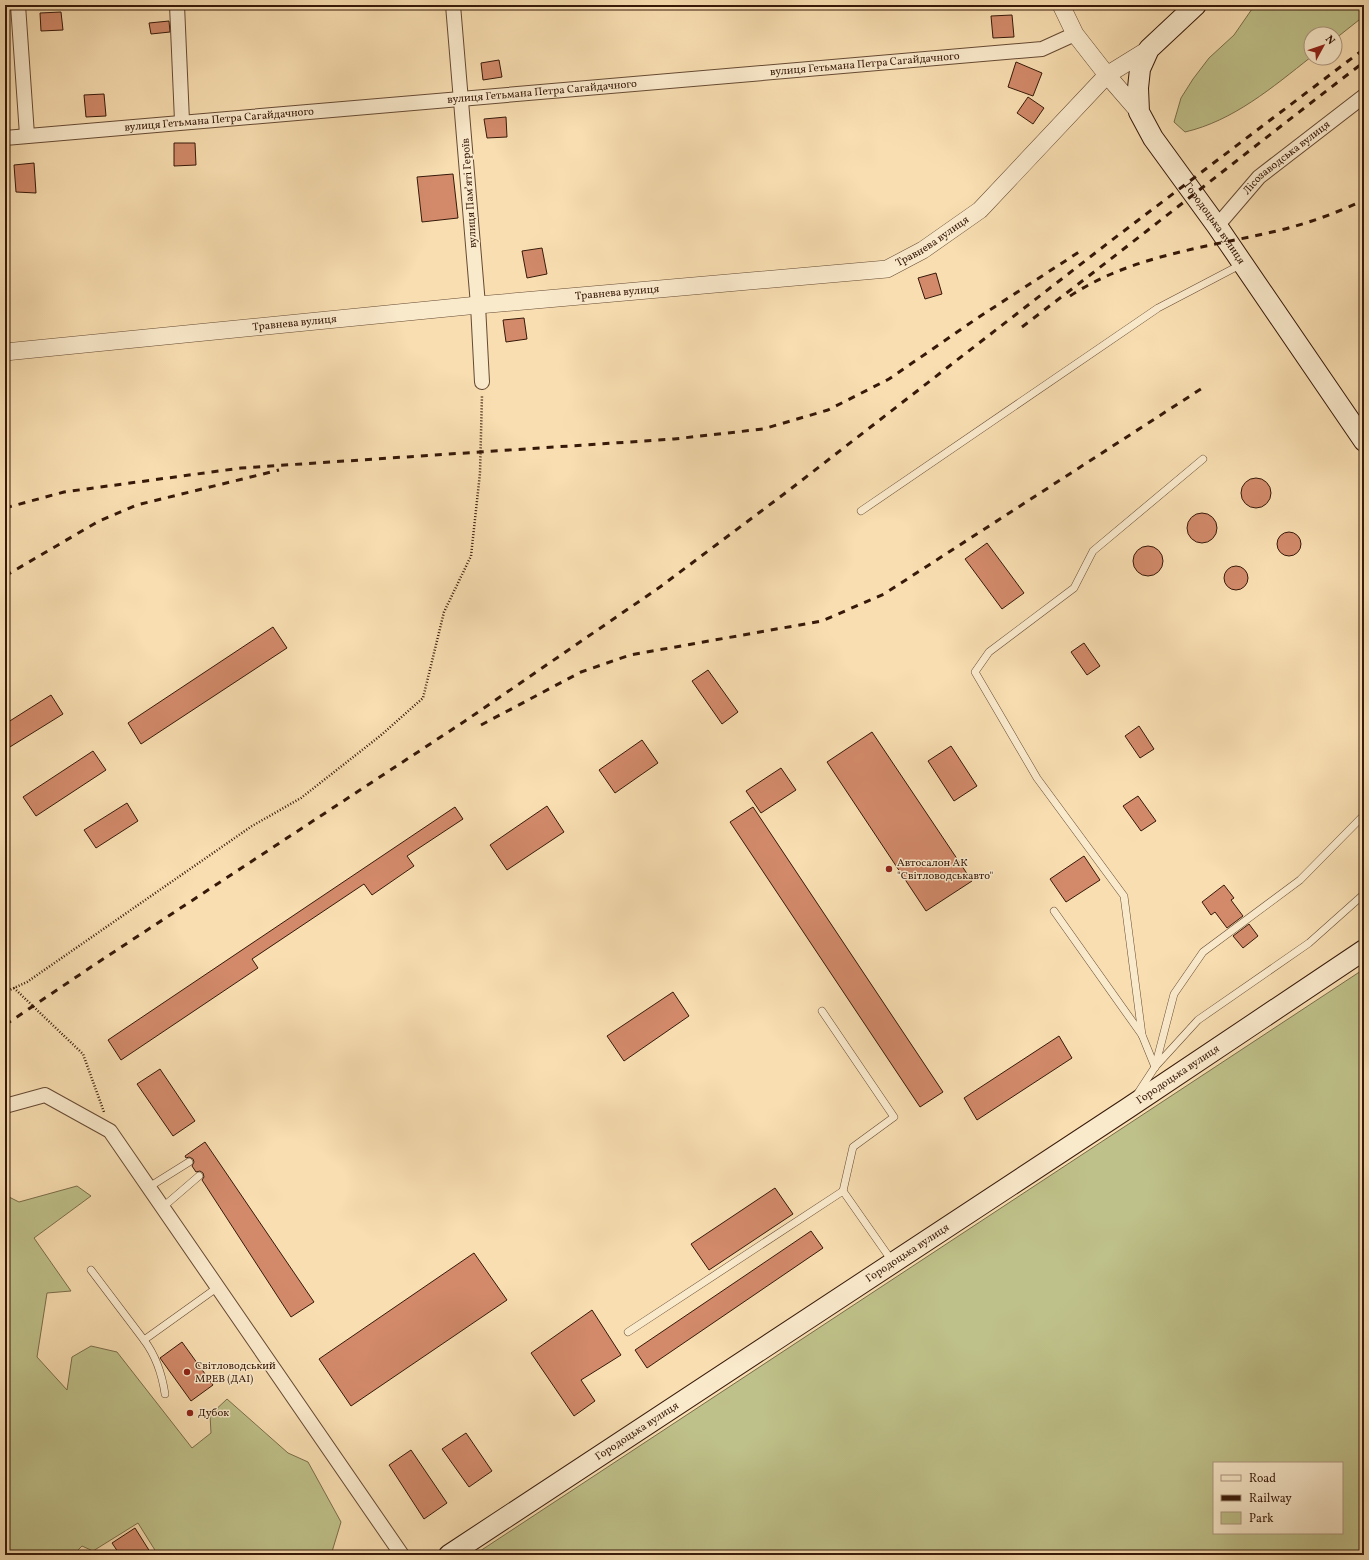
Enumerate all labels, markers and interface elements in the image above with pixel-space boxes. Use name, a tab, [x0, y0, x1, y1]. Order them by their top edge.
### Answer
north arrow	[1303, 26, 1343, 66]
text: N	[1321, 33, 1338, 48]
street label: вулиця Гетьмана Петра Сагайдачного	[769, 49, 960, 80]
street label: вулиця Гетьмана Петра Сагайдачного	[447, 76, 638, 108]
street label: вулиця Гетьмана Петра Сагайдачного	[124, 104, 315, 135]
street label: Лісозаводська вулиця	[1240, 117, 1334, 198]
street label: вулиця Памʼяті Героїв	[459, 137, 481, 249]
street label: Городоцька вулиця	[1180, 179, 1249, 267]
street label: Травнева вулиця	[893, 212, 972, 271]
street label: Травнева вулиця	[574, 282, 660, 304]
street label: Травнева вулиця	[252, 312, 338, 335]
place label: Автосалон АК "Світловодськавто"	[897, 856, 994, 884]
marker: Автосалон АК "Світловодськавто"	[884, 864, 894, 874]
street label: Городоцька вулиця	[1133, 1041, 1223, 1108]
street label: Городоцька вулиця	[863, 1220, 953, 1286]
place label: Світловодський МРЕВ (ДАІ)	[195, 1359, 276, 1387]
marker: Світловодський МРЕВ (ДАІ)	[182, 1367, 192, 1377]
street label: Городоцька вулиця	[592, 1398, 682, 1464]
place label: Дубок	[198, 1406, 229, 1421]
marker: Дубок	[185, 1408, 195, 1418]
legend	[1213, 1462, 1343, 1534]
text: Road	[1249, 1471, 1276, 1487]
text: Railway	[1249, 1491, 1292, 1507]
text: Park	[1249, 1511, 1274, 1527]

